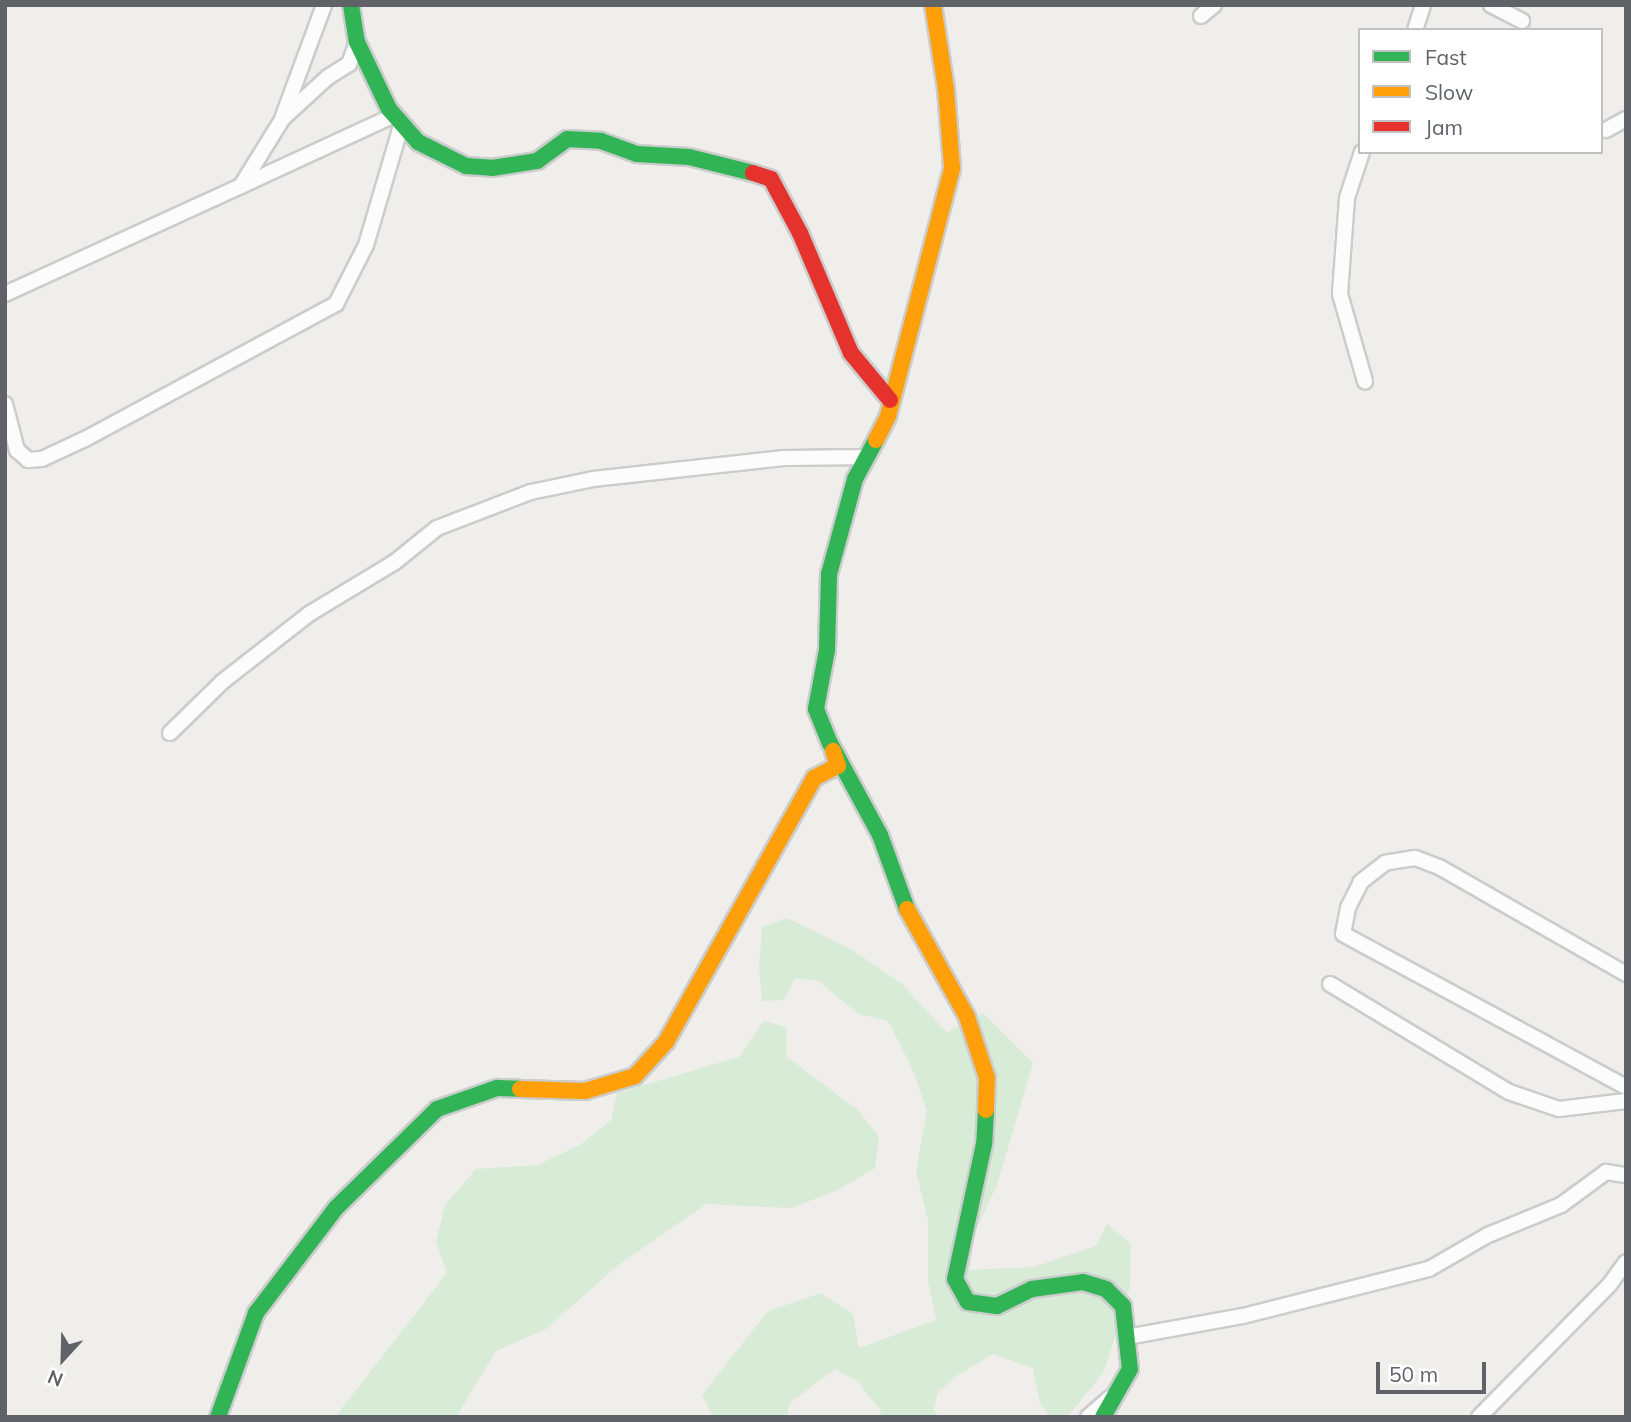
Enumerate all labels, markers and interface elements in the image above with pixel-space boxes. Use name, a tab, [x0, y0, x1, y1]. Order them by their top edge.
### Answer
legend	[1358, 28, 1603, 154]
text: Fast	[1425, 44, 1467, 70]
text: Slow	[1425, 79, 1473, 105]
text: Jam	[1425, 114, 1463, 140]
north arrow	[28, 1324, 98, 1394]
scale bar	[1379, 1348, 1489, 1392]
text: 50 m	[1389, 1361, 1438, 1387]
text: N	[44, 1365, 66, 1392]

